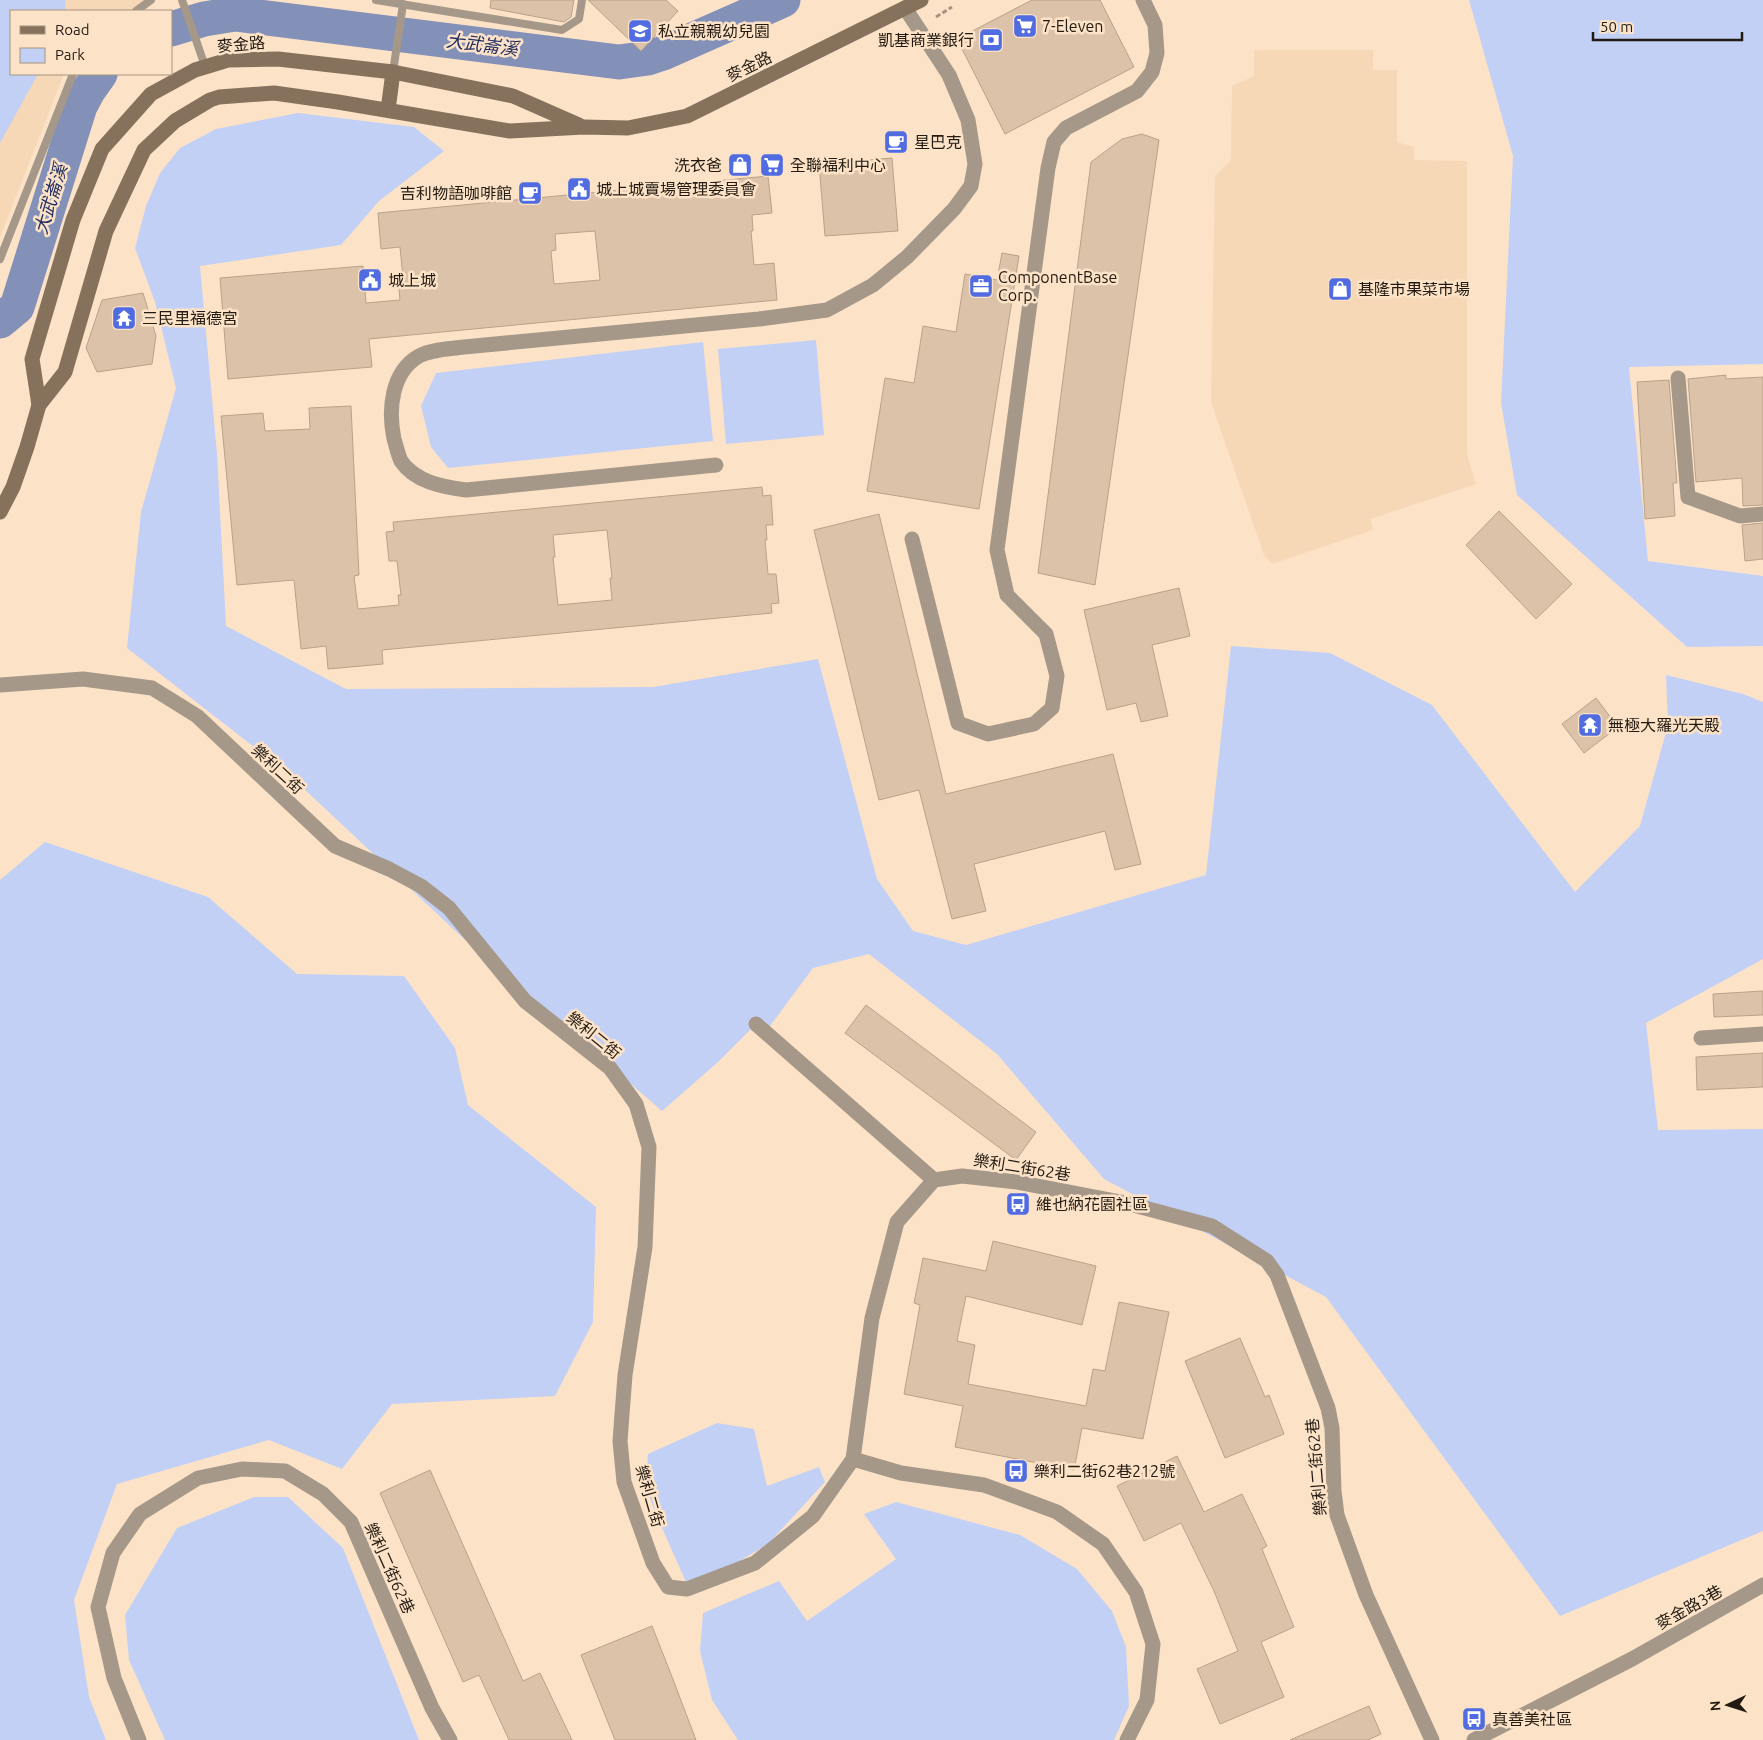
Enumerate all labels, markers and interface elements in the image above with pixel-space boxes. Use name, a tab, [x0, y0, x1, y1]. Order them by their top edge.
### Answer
legend	[10, 10, 172, 75]
scale bar	[1593, 10, 1742, 42]
supermarket icon: 7-Eleven	[1012, 13, 1038, 39]
place label: 7-Eleven	[1042, 17, 1103, 35]
school or university icon: 私立親親幼兒園	[627, 18, 653, 44]
text: 50 m	[1600, 18, 1633, 35]
text: Road	[55, 21, 90, 38]
place label: 私立親親幼兒園	[658, 22, 770, 40]
bank icon: 凱基商業銀行	[978, 27, 1004, 53]
water label: 大武崙溪	[445, 30, 522, 59]
place label: 凱基商業銀行	[878, 31, 974, 49]
street label: 麥金路	[216, 33, 266, 55]
text: Park	[55, 46, 85, 63]
street label: 麥金路	[723, 47, 775, 85]
cafe icon: 星巴克	[883, 129, 909, 155]
place label: 星巴克	[914, 133, 962, 151]
shop icon: 洗衣爸	[727, 152, 753, 178]
supermarket icon: 全聯福利中心	[759, 152, 785, 178]
place label: 洗衣爸	[674, 156, 722, 174]
place label: 全聯福利中心	[790, 156, 886, 174]
water label: 大武崙溪	[30, 158, 71, 236]
public building icon: 城上城賣場管理委員會	[566, 176, 592, 202]
cafe icon: 吉利物語咖啡館	[517, 180, 543, 206]
place label: 城上城賣場管理委員會	[596, 180, 756, 198]
place label: 吉利物語咖啡館	[400, 184, 512, 202]
public building icon: 城上城	[357, 267, 383, 293]
place label: ComponentBase Corp.	[998, 268, 1117, 304]
place label: 城上城	[388, 271, 436, 289]
office icon: ComponentBase Corp.	[968, 273, 994, 299]
shop icon: 基隆市果菜市場	[1327, 276, 1353, 302]
place label: 基隆市果菜市場	[1358, 280, 1470, 298]
temple icon: 三民里福德宮	[111, 305, 137, 331]
place label: 三民里福德宮	[142, 309, 238, 327]
temple icon: 無極大羅光天殿	[1577, 712, 1603, 738]
place label: 無極大羅光天殿	[1608, 716, 1720, 734]
street label: 樂利二街	[248, 741, 308, 797]
street label: 樂利二街	[563, 1008, 625, 1062]
street label: 樂利二街62巷	[972, 1150, 1072, 1184]
bus stop icon: 維也納花園社區	[1005, 1191, 1031, 1217]
place label: 維也納花園社區	[1036, 1195, 1148, 1213]
street label: 樂利二街62巷	[1303, 1417, 1329, 1517]
bus stop icon: 樂利二街62巷212號	[1003, 1458, 1029, 1484]
place label: 樂利二街62巷212號	[1034, 1462, 1175, 1480]
street label: 樂利二街	[633, 1463, 667, 1529]
street label: 樂利二街62巷	[362, 1520, 418, 1616]
street label: 麥金路3巷	[1653, 1581, 1725, 1633]
north arrow	[1703, 1680, 1753, 1730]
text: N	[1707, 1700, 1723, 1712]
bus stop icon: 真善美社區	[1461, 1706, 1487, 1732]
place label: 真善美社區	[1492, 1710, 1572, 1728]

